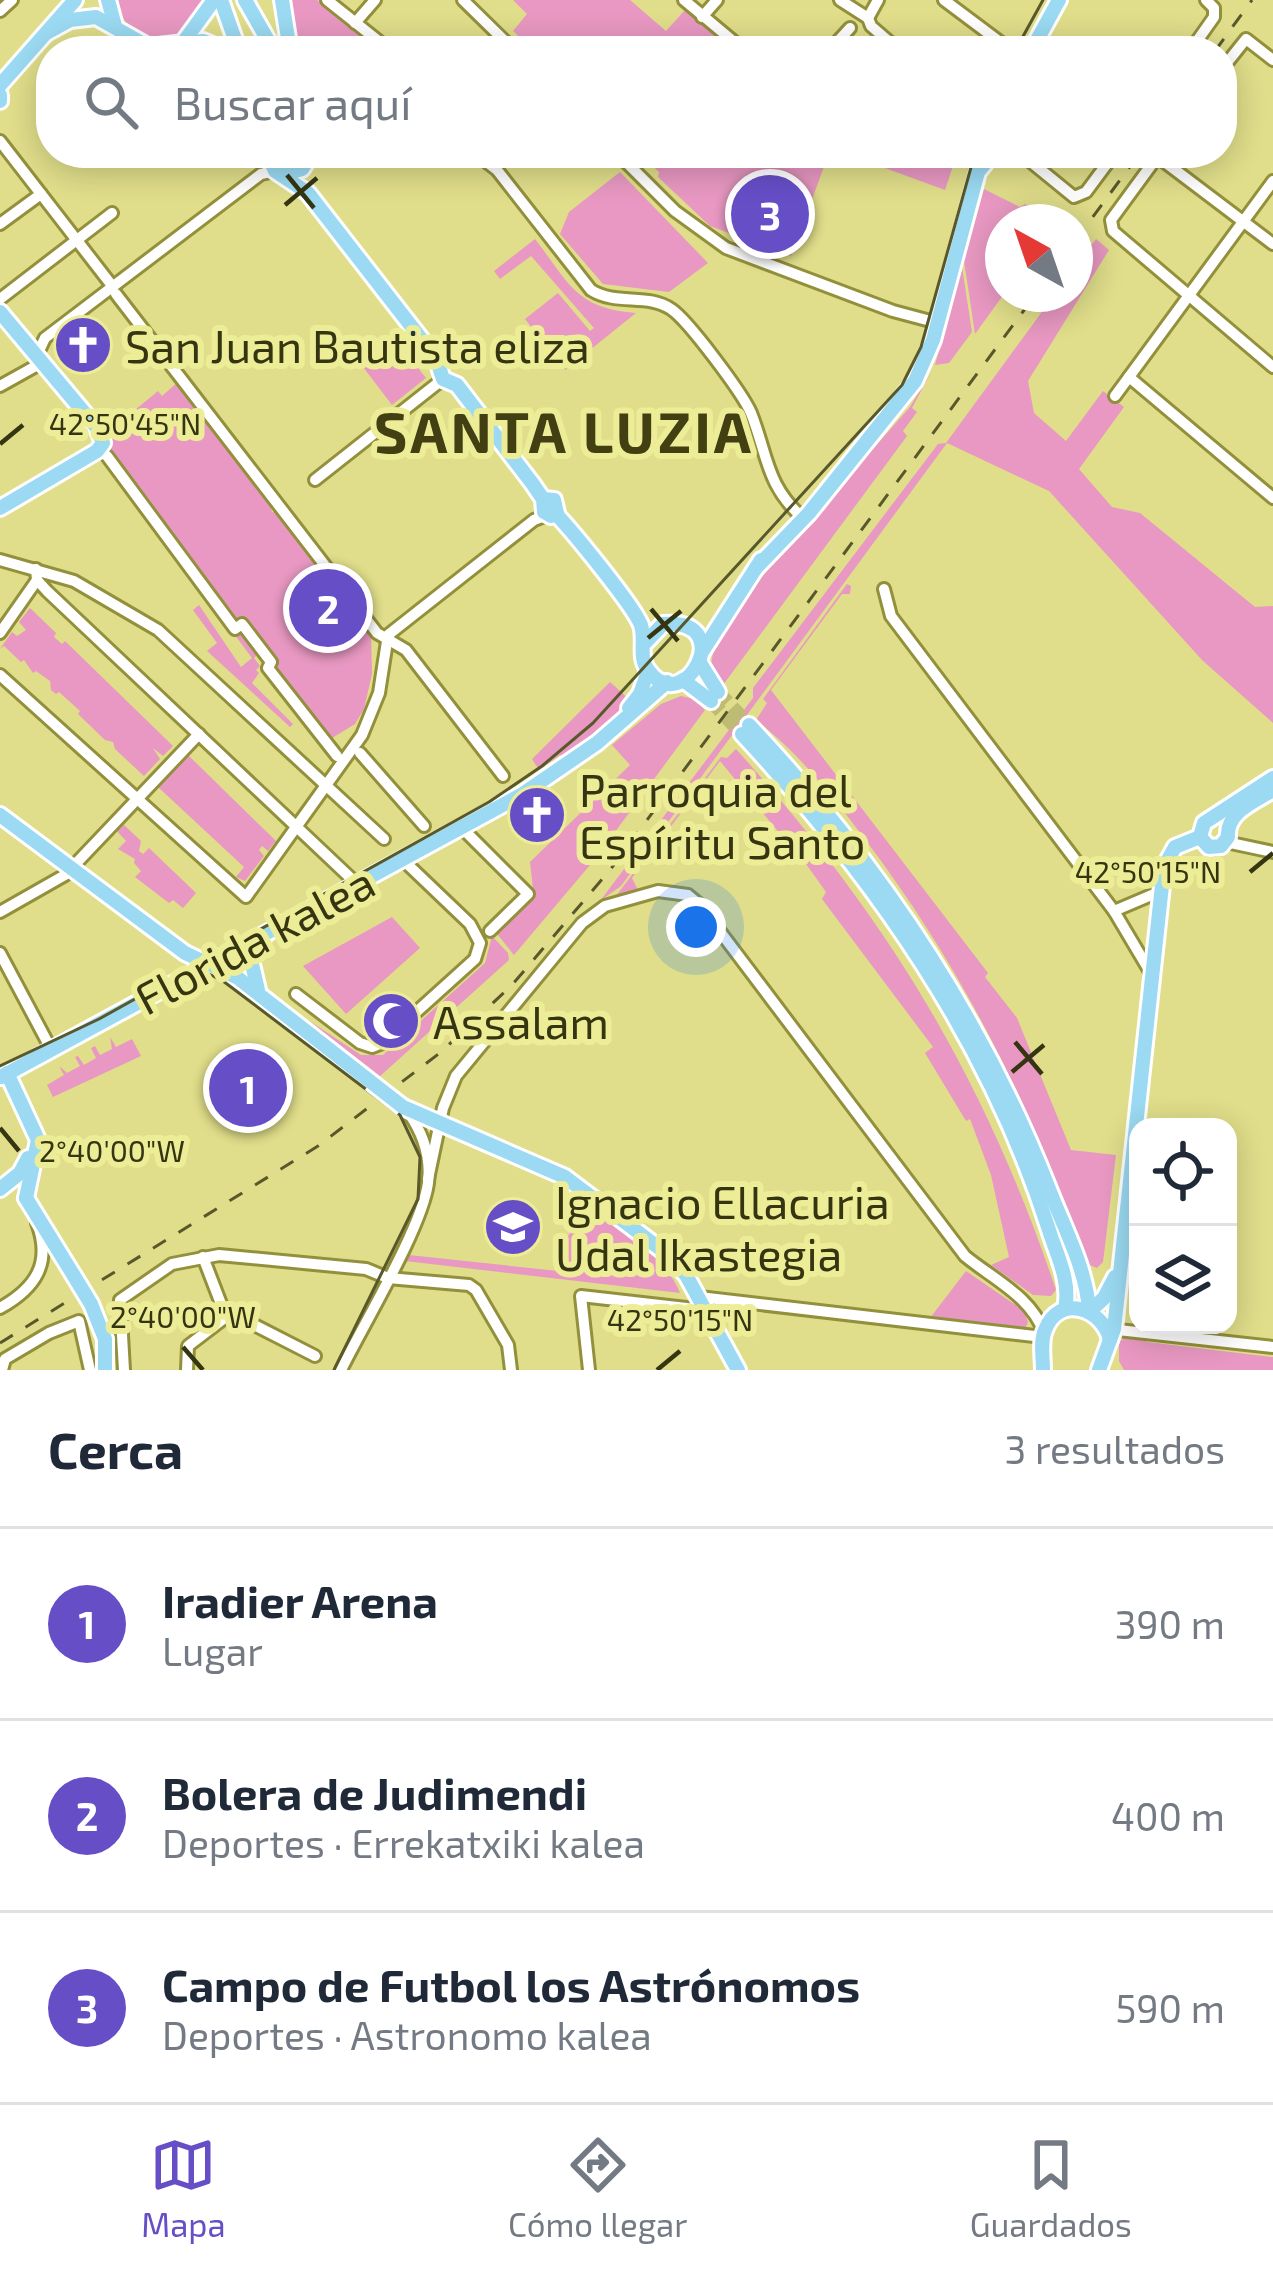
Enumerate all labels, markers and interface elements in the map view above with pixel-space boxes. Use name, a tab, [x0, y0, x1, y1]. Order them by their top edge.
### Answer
search box	[36, 36, 1237, 168]
icon: search	[78, 69, 144, 135]
text: Buscar aquí	[174, 75, 411, 129]
pin: 3	[731, 169, 809, 259]
north arrow	[985, 204, 1093, 312]
church icon: San Juan Bautista eliza	[52, 314, 114, 376]
place label: San Juan Bautista eliza	[125, 318, 590, 372]
district label: SANTA LUZIA	[374, 396, 754, 464]
text: 42°50'45"N	[49, 405, 201, 441]
pin: 2	[289, 563, 367, 653]
place label: Parroquia del Espíritu Santo	[579, 762, 865, 868]
church icon: Parroquia del Espíritu Santo	[506, 784, 568, 846]
street label: Florida kalea	[125, 853, 383, 1025]
text: 42°50'15"N	[1075, 853, 1221, 889]
your location	[666, 897, 726, 957]
mosque icon: Assalam	[360, 990, 422, 1052]
place label: Assalam	[433, 994, 609, 1048]
pin: 1	[209, 1043, 287, 1133]
map controls	[1129, 1118, 1237, 1334]
button: locate	[1129, 1118, 1237, 1226]
text: 2°40'00"W	[39, 1132, 185, 1168]
place label: Ignacio Ellacuria Udal Ikastegia	[555, 1174, 890, 1280]
school or university icon: Ignacio Ellacuria Udal Ikastegia	[482, 1196, 544, 1258]
button: layers	[1129, 1226, 1237, 1334]
text: 2°40'00"W	[110, 1298, 256, 1334]
text: 42°50'15"N	[607, 1301, 753, 1337]
text: Cerca	[48, 1418, 183, 1479]
text: 3 resultados	[1005, 1425, 1225, 1472]
text: Iradier Arena	[162, 1573, 438, 1627]
text: 1	[79, 1600, 95, 1647]
text: 390 m	[1115, 1600, 1225, 1647]
text: Lugar	[162, 1627, 263, 1674]
text: Bolera de Judimendi	[162, 1765, 587, 1819]
text: 2	[76, 1792, 98, 1839]
text: 400 m	[1111, 1792, 1225, 1839]
text: Deportes · Errekatxiki kalea	[162, 1819, 645, 1866]
text: Campo de Futbol los Astrónomos	[162, 1957, 860, 2011]
text: 3	[76, 1984, 98, 2031]
text: 590 m	[1115, 1984, 1225, 2031]
text: Deportes · Astronomo kalea	[162, 2011, 652, 2058]
tab: Mapa	[141, 2132, 226, 2244]
tab: Cómo llegar	[508, 2132, 687, 2244]
tab: Guardados	[970, 2132, 1132, 2244]

